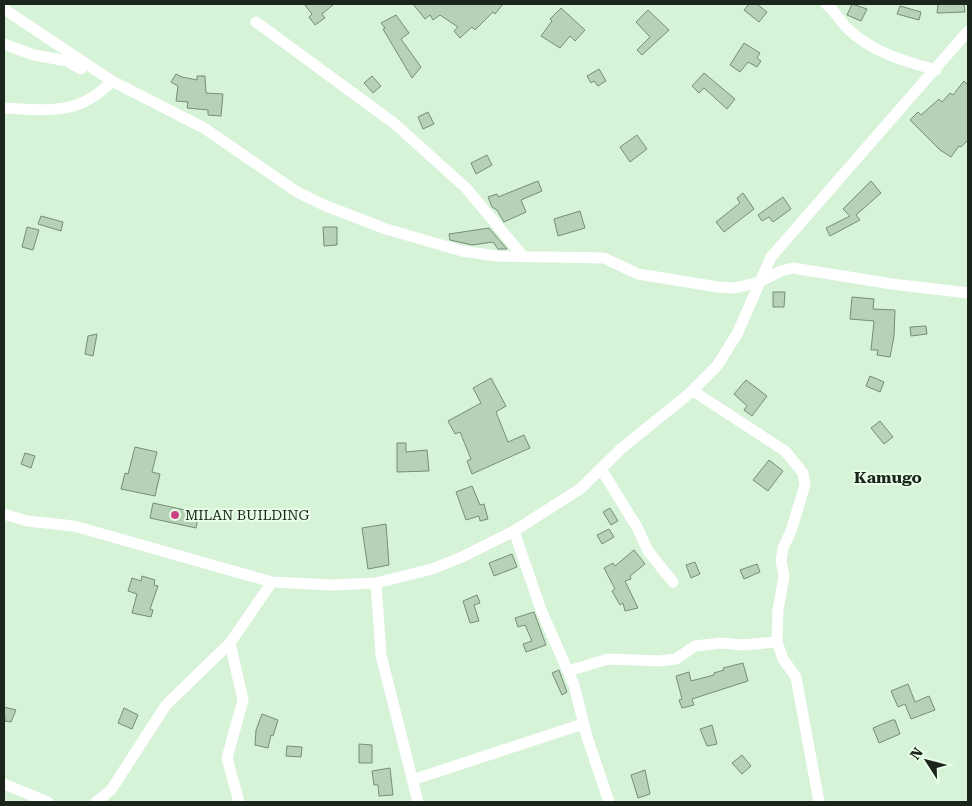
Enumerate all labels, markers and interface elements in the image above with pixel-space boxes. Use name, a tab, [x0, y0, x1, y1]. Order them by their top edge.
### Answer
district label: Kamugo	[854, 468, 922, 487]
place label: MILAN BUILDING	[185, 507, 310, 523]
marker: MILAN BUILDING	[169, 509, 181, 521]
north arrow	[902, 736, 952, 786]
text: N	[907, 744, 926, 762]

